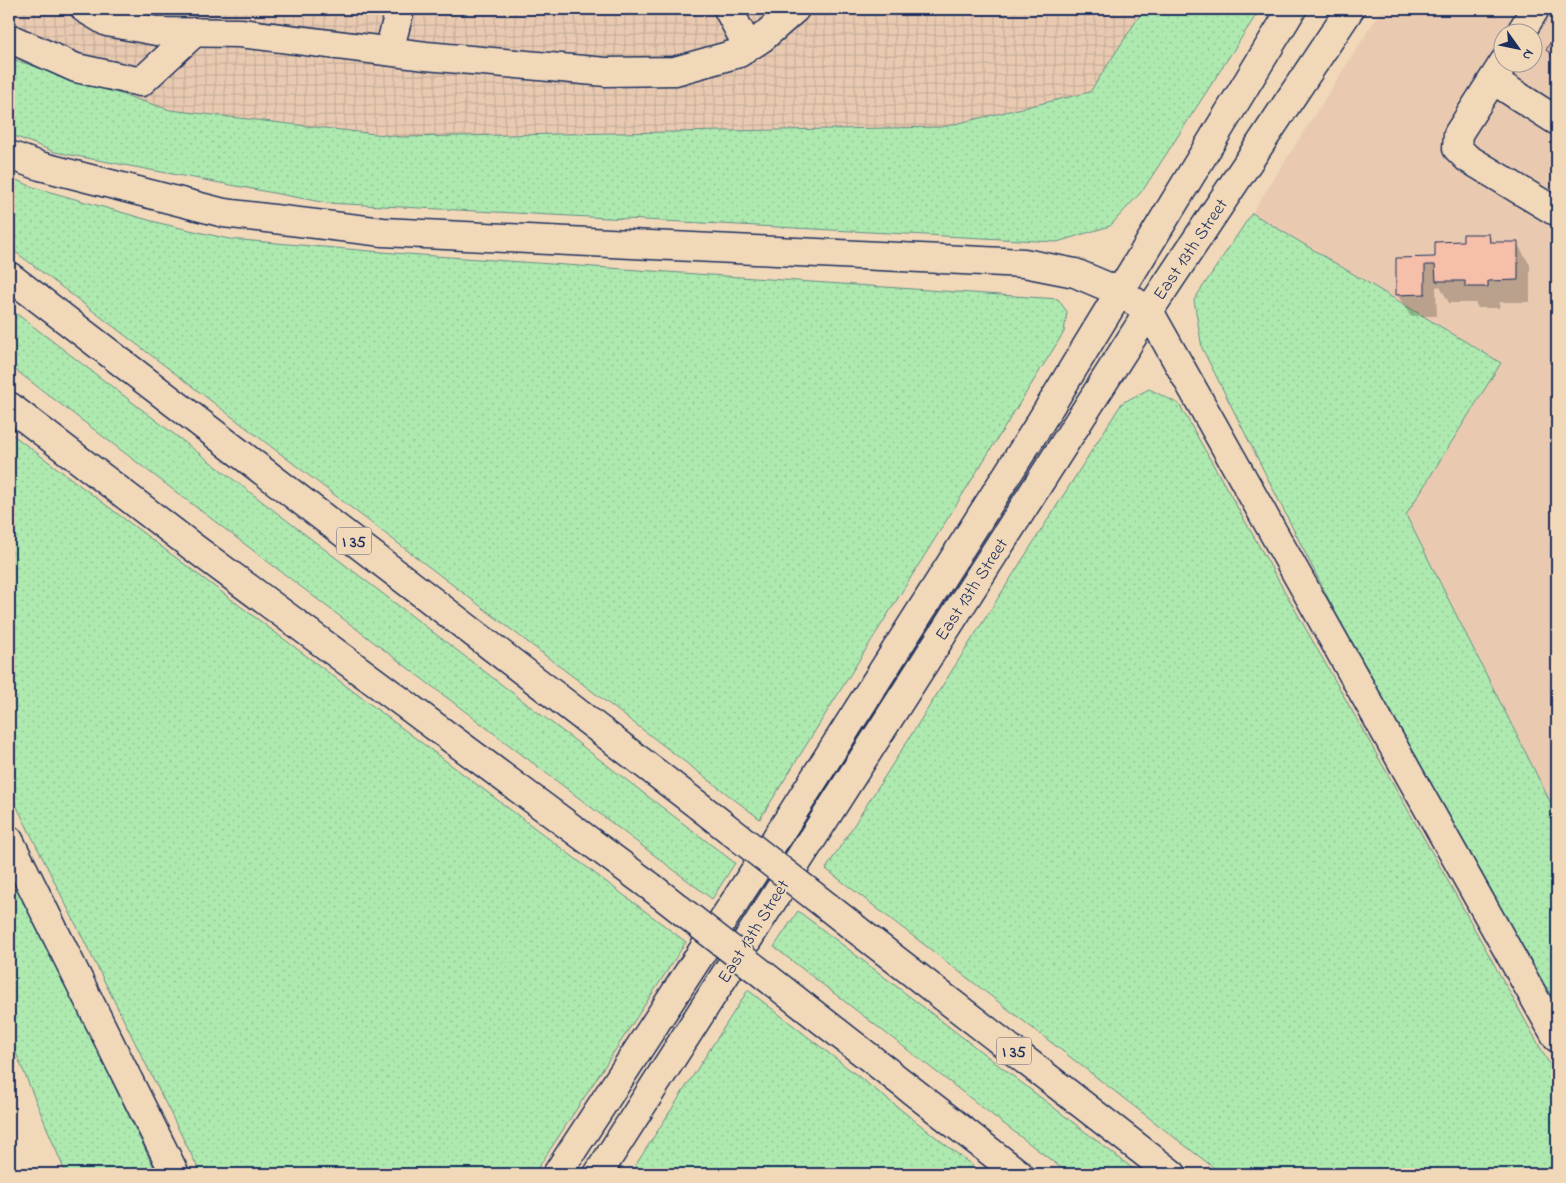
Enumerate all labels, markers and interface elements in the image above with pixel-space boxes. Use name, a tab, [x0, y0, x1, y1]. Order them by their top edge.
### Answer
north arrow	[1494, 22, 1544, 72]
text: N	[1516, 45, 1539, 64]
street label: East 13th Street	[1148, 194, 1235, 306]
road number: I 35	[336, 528, 372, 554]
street label: East 13th Street	[930, 534, 1016, 647]
street label: East 13th Street	[712, 875, 797, 989]
road number: I 35	[996, 1038, 1032, 1064]

